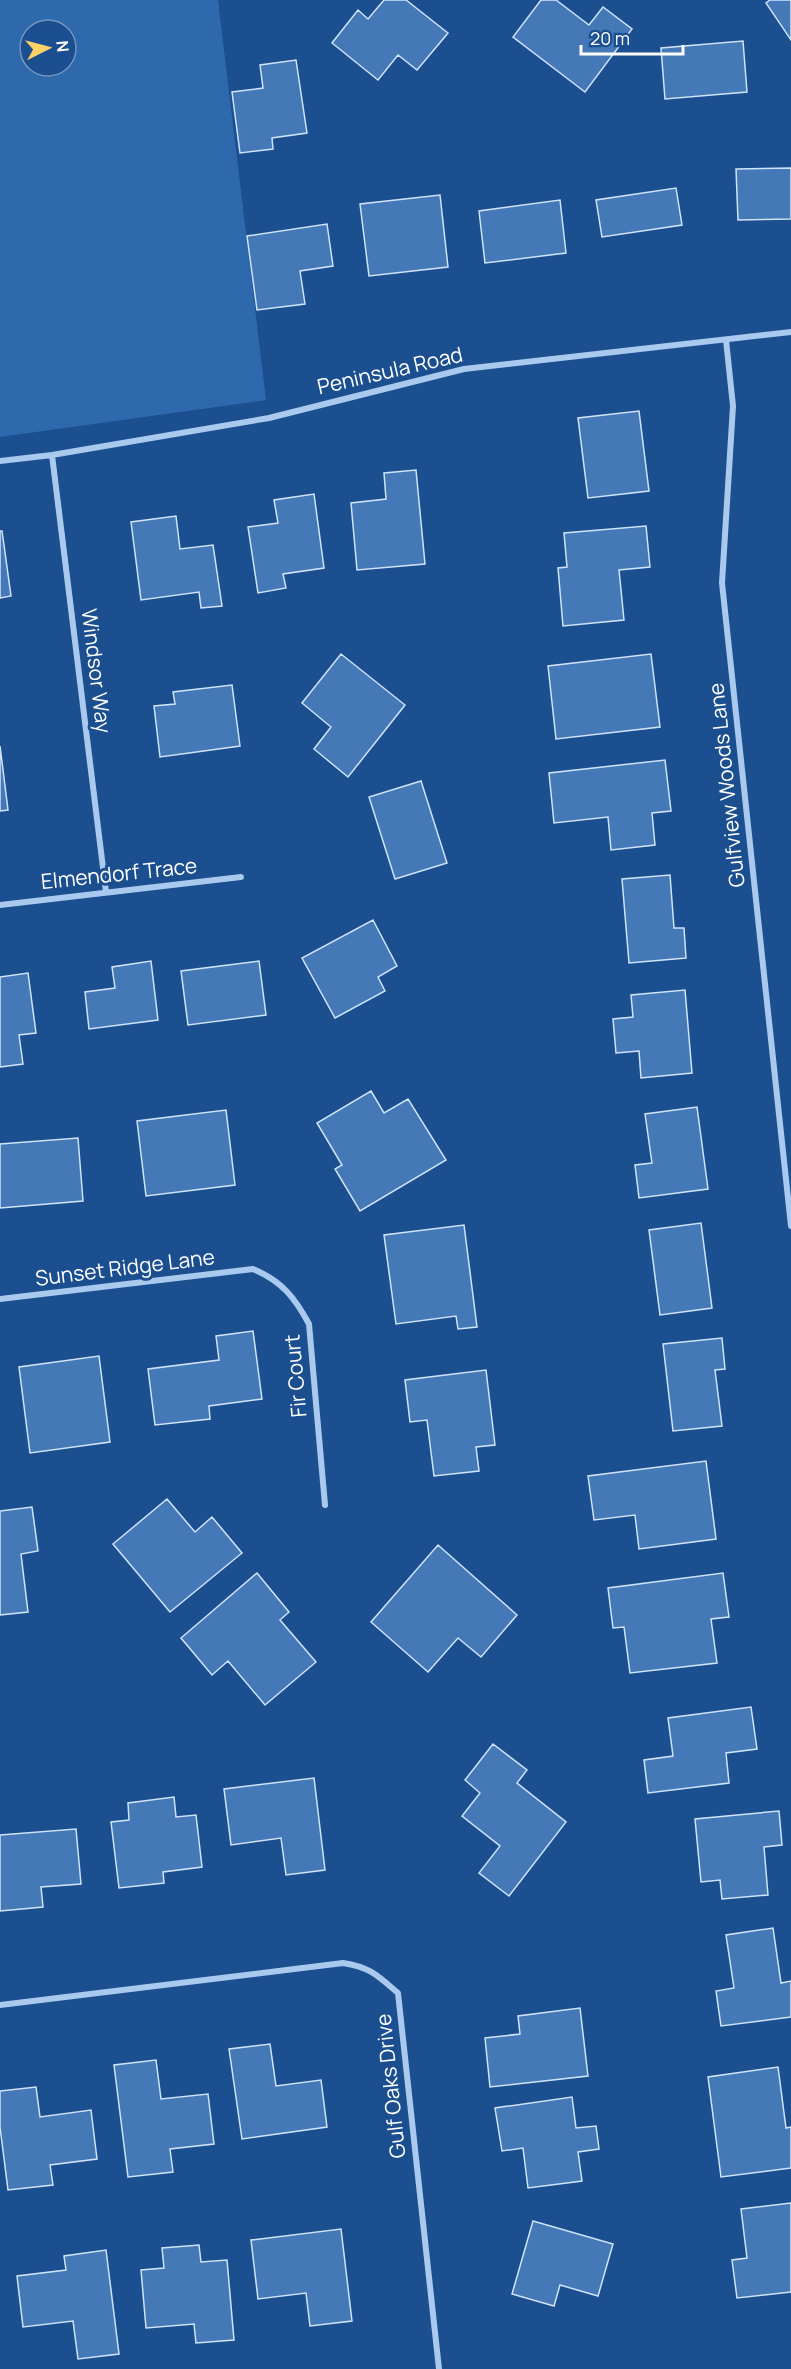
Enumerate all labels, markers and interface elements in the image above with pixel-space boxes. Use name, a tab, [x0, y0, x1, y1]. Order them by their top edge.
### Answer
north arrow	[18, 18, 78, 78]
scale bar	[581, 18, 683, 56]
text: 20 m	[590, 26, 630, 50]
text: N	[51, 40, 74, 53]
street label: Peninsula Road	[314, 340, 465, 400]
street label: Windsor Way	[75, 607, 119, 735]
street label: Gulfview Woods Lane	[701, 682, 751, 889]
street label: Elmendorf Trace	[39, 851, 198, 895]
street label: Sunset Ridge Lane	[34, 1242, 216, 1292]
street label: Fir Court	[277, 1333, 313, 1419]
street label: Gulf Oaks Drive	[368, 2012, 412, 2160]

